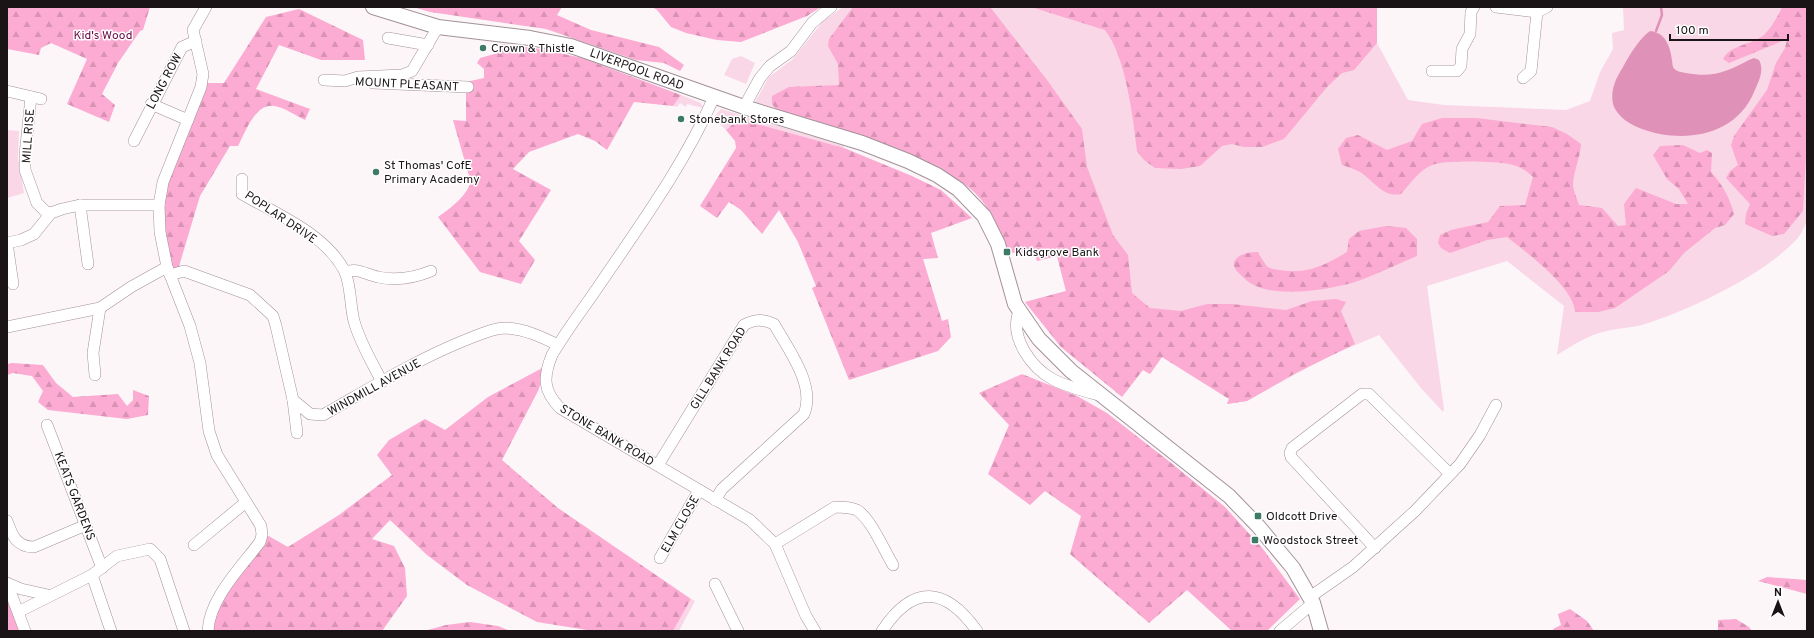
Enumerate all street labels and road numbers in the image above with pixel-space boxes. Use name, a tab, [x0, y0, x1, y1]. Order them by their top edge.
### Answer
street label: LIVERPOOL ROAD	[587, 45, 686, 94]
street label: LONG ROW	[143, 51, 186, 112]
street label: MOUNT PLEASANT	[355, 74, 459, 96]
street label: MILL RISE	[19, 108, 39, 164]
street label: POPLAR DRIVE	[241, 188, 320, 248]
street label: GILL BANK ROAD	[687, 324, 751, 413]
street label: WINDMILL AVENUE	[325, 356, 424, 420]
street label: STONE BANK ROAD	[556, 401, 657, 470]
street label: KEATS GARDENS	[50, 450, 98, 543]
street label: ELM CLOSE	[658, 493, 704, 556]

